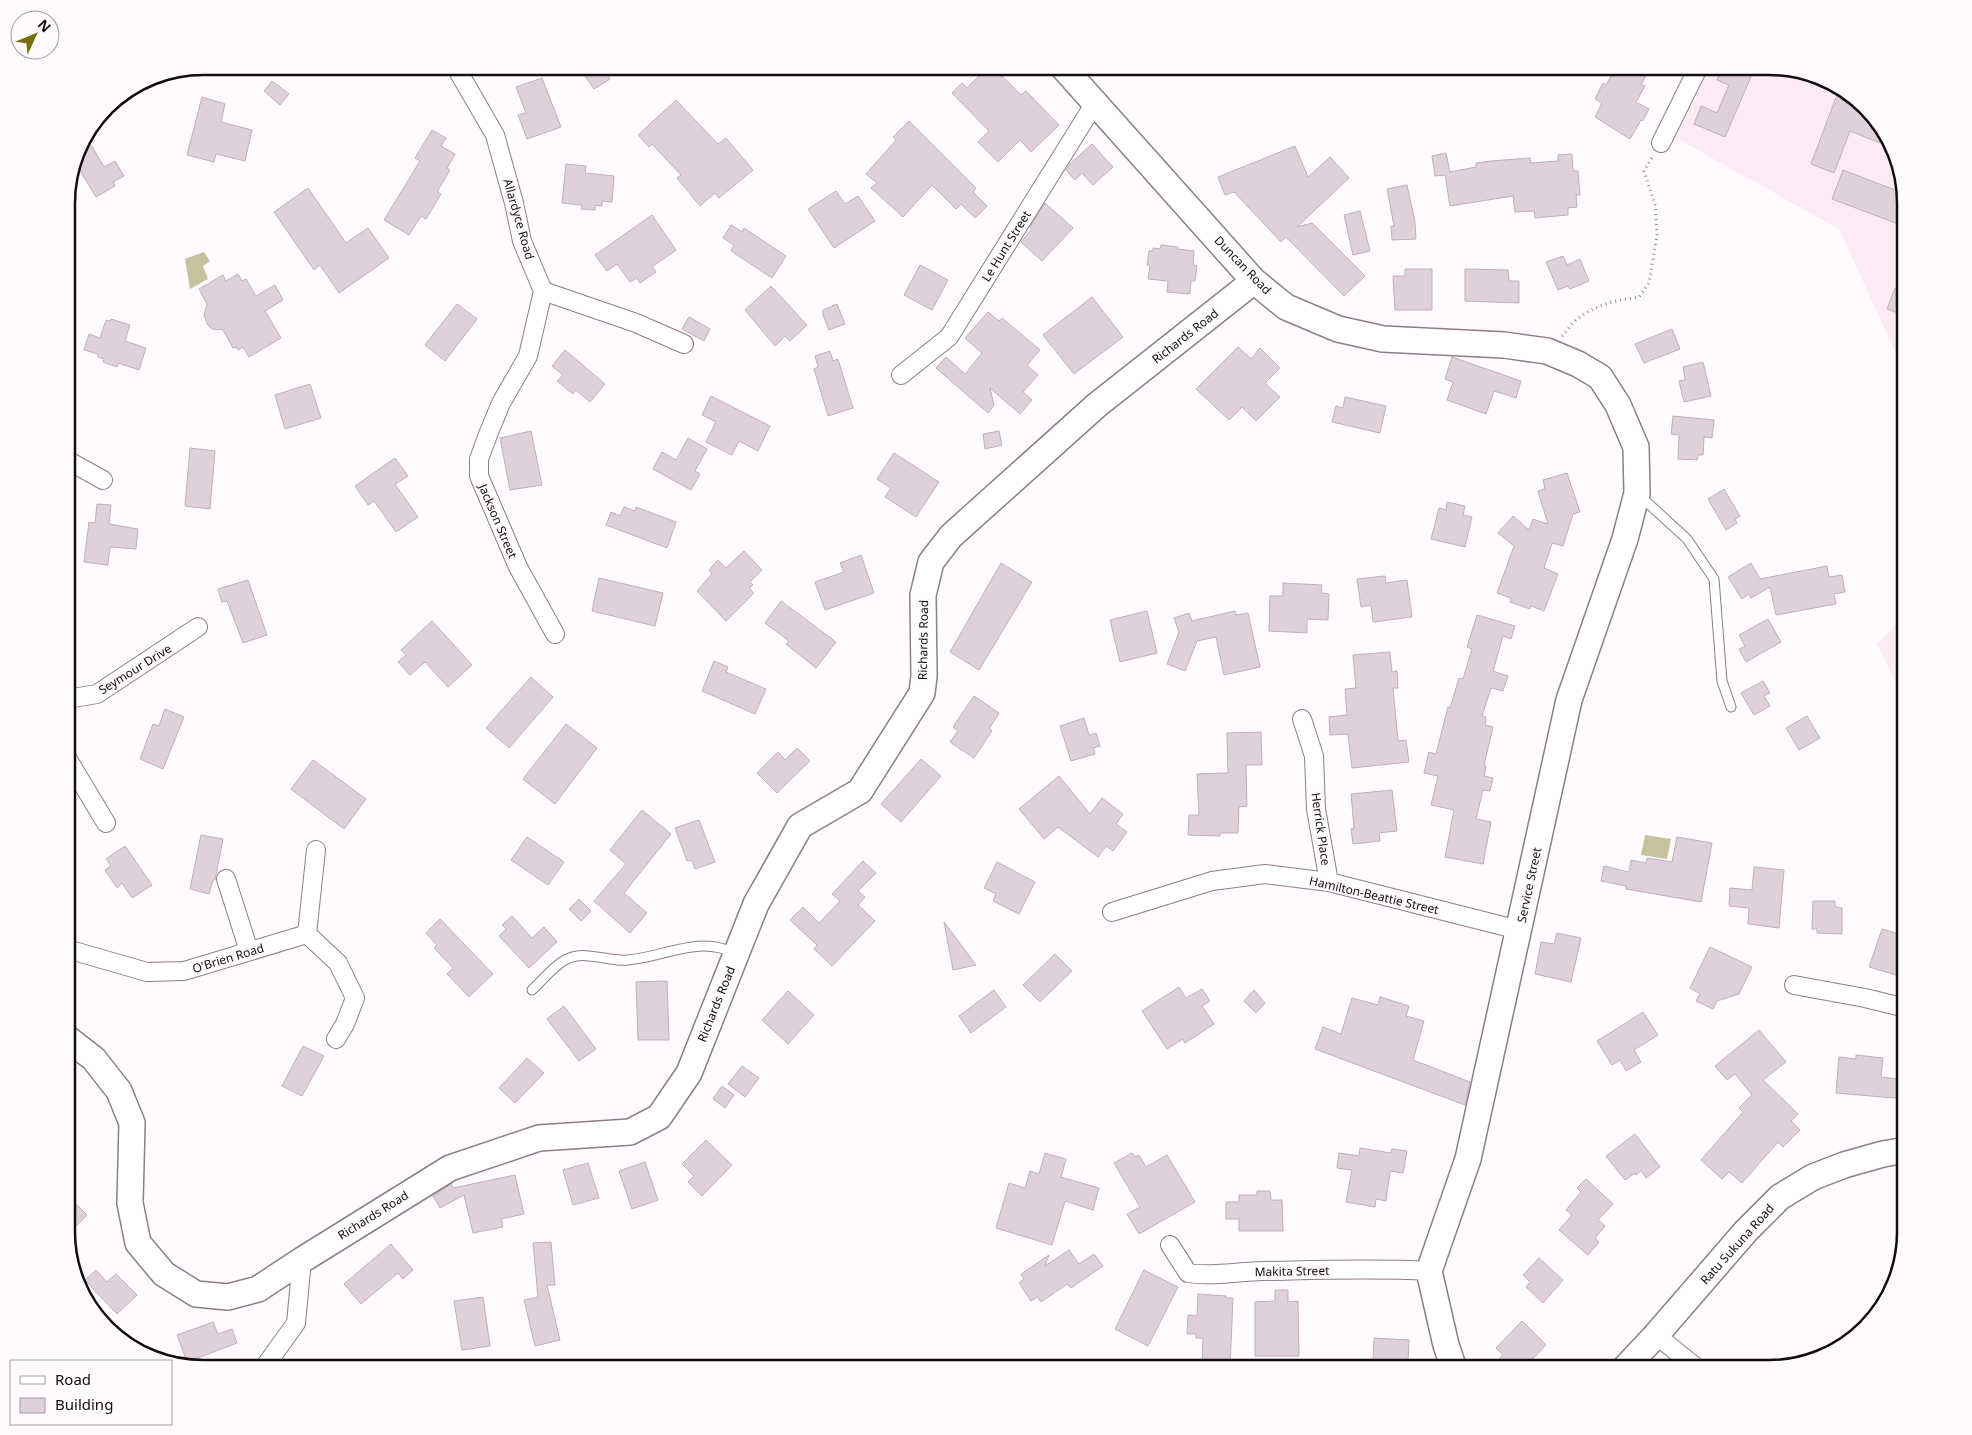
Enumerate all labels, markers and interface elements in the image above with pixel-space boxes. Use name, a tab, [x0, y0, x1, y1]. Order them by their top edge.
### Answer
north arrow	[10, 10, 60, 60]
text: N	[34, 15, 56, 36]
street label: Allardyce Road	[499, 177, 539, 261]
street label: Le Hunt Street	[977, 207, 1035, 285]
street label: Duncan Road	[1211, 232, 1275, 298]
street label: Richards Road	[1148, 305, 1222, 367]
street label: Jackson Street	[474, 480, 522, 561]
street label: Richards Road	[914, 600, 932, 680]
street label: Seymour Drive	[95, 640, 175, 698]
street label: Herrick Place	[1307, 791, 1335, 867]
street label: Service Street	[1513, 845, 1545, 924]
street label: Hamilton-Beattie Street	[1308, 872, 1441, 918]
street label: O'Brien Road	[190, 939, 266, 977]
street label: Richards Road	[693, 964, 739, 1044]
street label: Richards Road	[334, 1187, 412, 1243]
street label: Ratu Sukuna Road	[1696, 1200, 1778, 1288]
street label: Makita Street	[1254, 1262, 1330, 1280]
legend	[10, 1360, 172, 1425]
text: Road	[55, 1369, 91, 1389]
text: Building	[55, 1394, 113, 1414]

